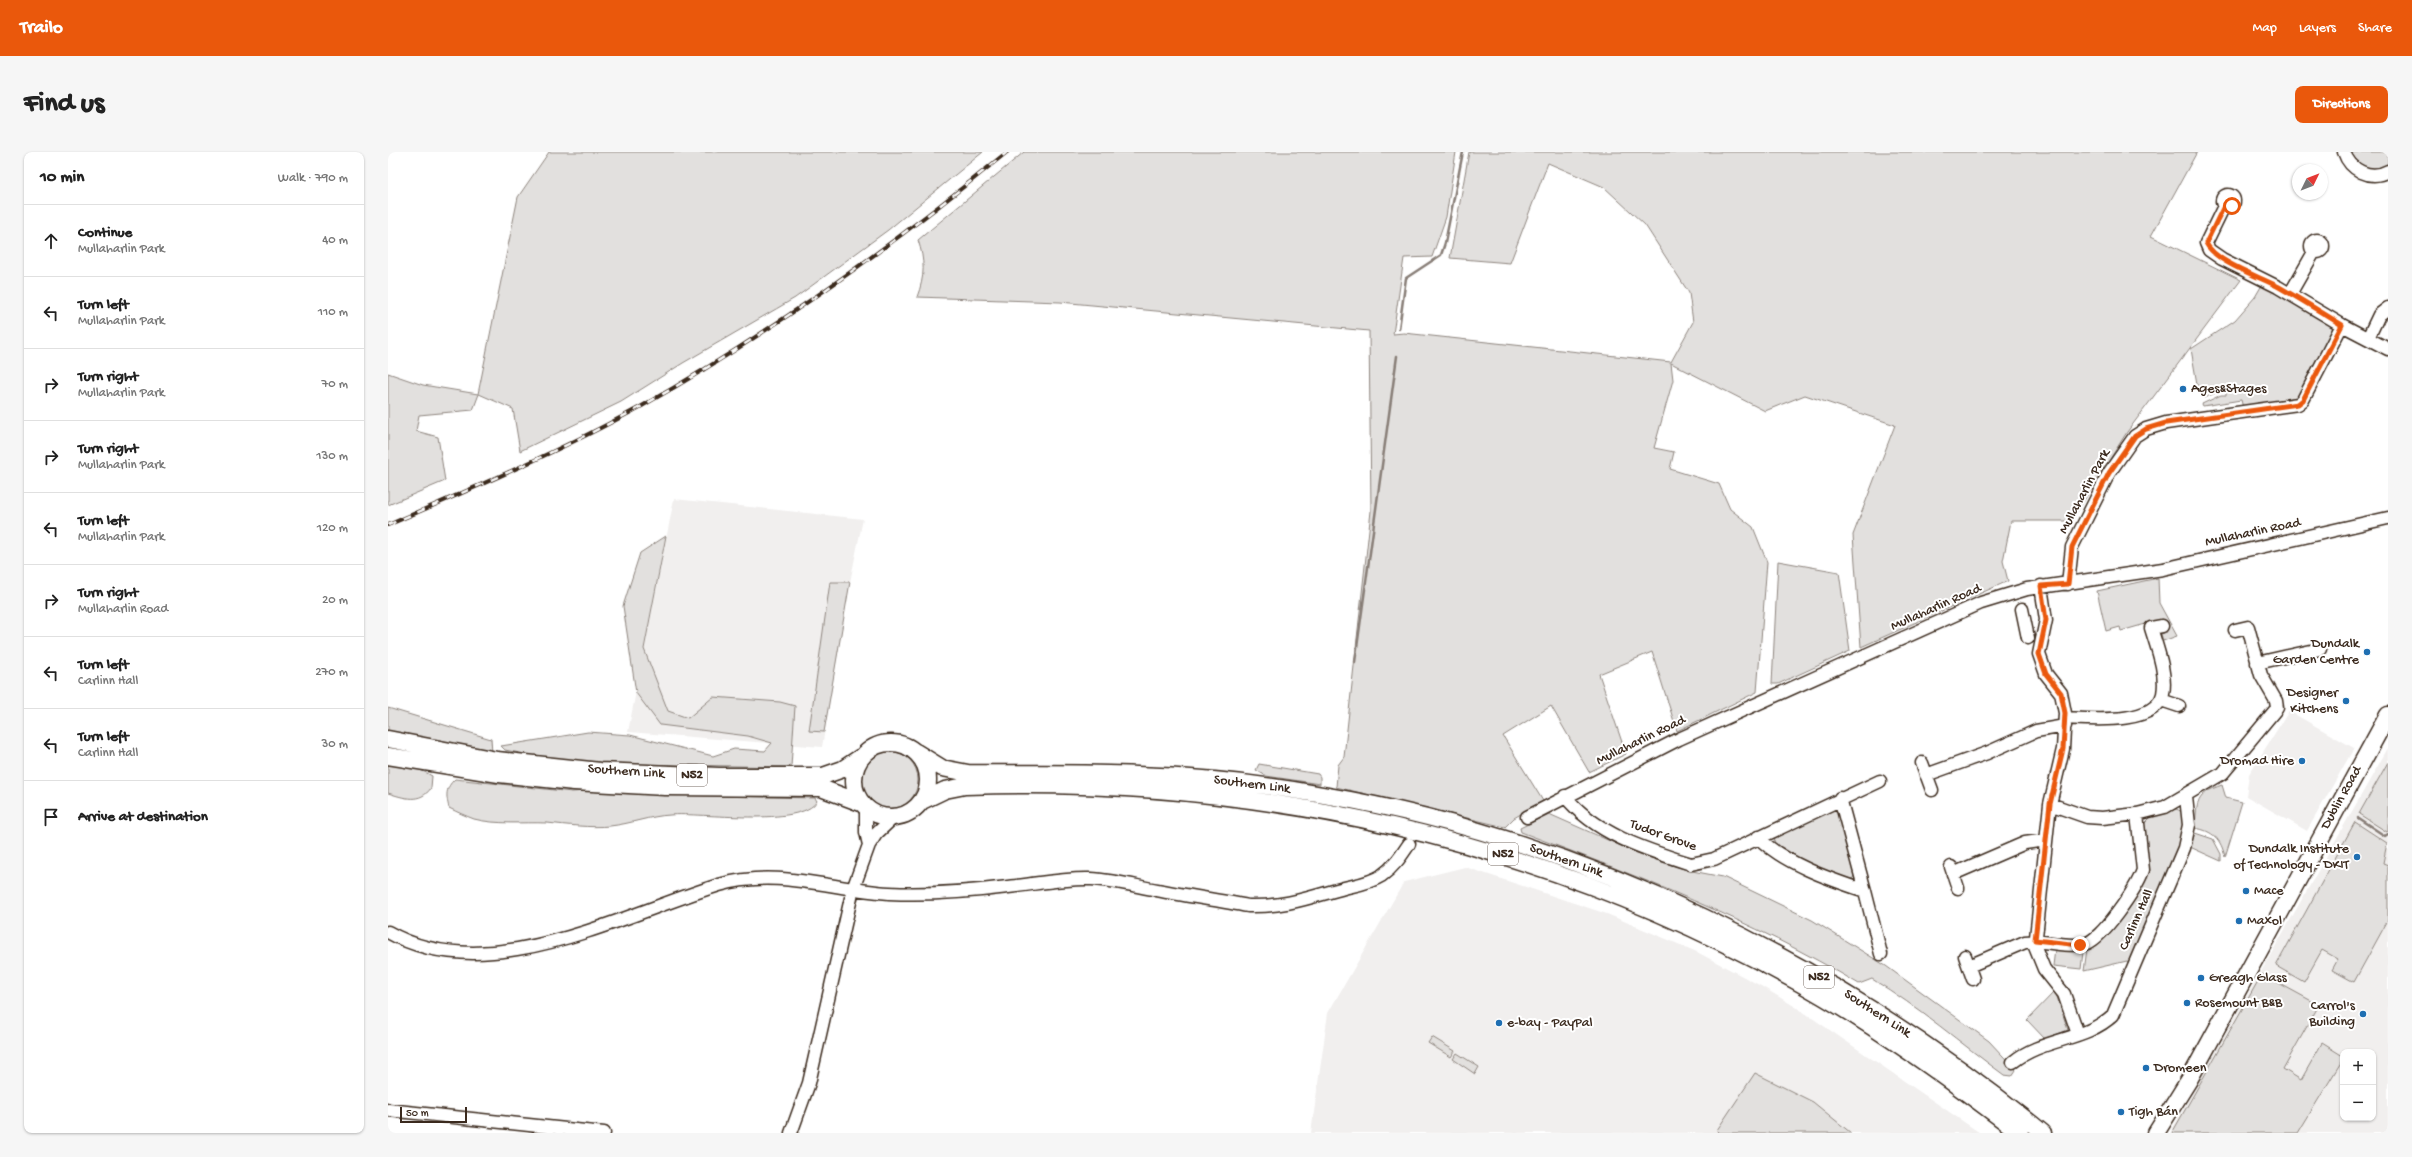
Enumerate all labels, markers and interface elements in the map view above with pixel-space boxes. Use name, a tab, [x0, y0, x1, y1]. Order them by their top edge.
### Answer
text: Trailo	[20, 17, 63, 40]
text: Map	[2253, 20, 2277, 37]
text: Layers	[2299, 20, 2336, 37]
text: Share	[2358, 20, 2392, 37]
button: Directions	[2295, 86, 2388, 123]
text: Find us	[24, 88, 104, 121]
north arrow	[2292, 164, 2328, 200]
text: 10 min	[40, 168, 84, 188]
text: Walk · 790 m	[278, 171, 348, 186]
route start	[2223, 197, 2241, 215]
text: Continue	[78, 224, 132, 242]
icon: ahead	[40, 230, 62, 252]
text: 40 m	[322, 233, 348, 248]
text: Mullaharlin Park	[78, 242, 165, 257]
text: Turn left	[78, 296, 129, 314]
icon: left	[40, 302, 62, 324]
text: 110 m	[318, 305, 348, 320]
text: Mullaharlin Park	[78, 314, 165, 329]
text: Turn right	[78, 368, 138, 386]
icon: right	[40, 374, 62, 396]
text: 70 m	[322, 377, 348, 392]
place label: Ages&Stages	[2191, 381, 2267, 398]
marker: Ages&Stages	[2178, 384, 2188, 394]
text: Mullaharlin Park	[78, 386, 165, 401]
text: Turn right	[78, 440, 138, 458]
street label: Mullaharlin Park	[2056, 445, 2115, 537]
icon: right	[40, 446, 62, 468]
text: 130 m	[316, 449, 348, 464]
text: Mullaharlin Park	[78, 458, 165, 473]
text: Turn left	[78, 512, 129, 530]
street label: Mullaharlin Road	[2204, 514, 2304, 551]
icon: left	[40, 518, 62, 540]
text: 120 m	[317, 521, 348, 536]
text: Mullaharlin Park	[78, 530, 165, 545]
street label: Mullaharlin Road	[1888, 580, 1985, 636]
text: Turn right	[78, 584, 138, 602]
icon: right	[40, 590, 62, 612]
text: 20 m	[322, 593, 348, 608]
text: Mullaharlin Road	[78, 602, 168, 617]
place label: Dundalk Garden Centre	[2273, 636, 2361, 669]
marker: Dundalk Garden Centre	[2362, 647, 2372, 657]
text: Turn left	[78, 656, 129, 674]
icon: left	[40, 662, 62, 684]
text: 270 m	[315, 665, 348, 680]
text: Carlinn Hall	[78, 674, 138, 689]
place label: Designer Kitchens	[2286, 685, 2339, 718]
marker: Designer Kitchens	[2341, 696, 2351, 706]
street label: Mullaharlin Road	[1594, 711, 1690, 770]
text: Turn left	[78, 728, 129, 746]
icon: left	[40, 734, 62, 756]
text: 30 m	[322, 737, 348, 752]
text: Carlinn Hall	[78, 746, 138, 761]
place label: Dromad Hire	[2219, 753, 2295, 770]
marker: Dromad Hire	[2297, 756, 2307, 766]
street label: Southern Link	[587, 761, 667, 783]
street label: Dublin Road	[2317, 762, 2367, 833]
road number: N52	[677, 764, 707, 786]
street label: Southern Link	[1213, 772, 1293, 798]
icon: arrive	[40, 806, 62, 828]
text: Arrive at destination	[78, 808, 208, 826]
street label: Tudor Grove	[1626, 816, 1700, 856]
street label: Southern Link	[1527, 840, 1607, 883]
place label: Dundalk Institute of Technology - DKIT	[2234, 841, 2350, 874]
road number: N52	[1488, 843, 1518, 865]
marker: Dundalk Institute of Technology - DKIT	[2352, 852, 2362, 862]
place label: Mace	[2254, 883, 2284, 900]
marker: Mace	[2241, 886, 2251, 896]
street label: Carlinn Hall	[2116, 887, 2158, 953]
place label: Maxol	[2247, 913, 2282, 930]
marker: Maxol	[2234, 916, 2244, 926]
route end	[2071, 936, 2089, 954]
road number: N52	[1804, 966, 1834, 988]
place label: Greagh Glass	[2209, 970, 2287, 987]
marker: Greagh Glass	[2196, 973, 2206, 983]
street label: Southern Link	[1840, 986, 1915, 1043]
place label: Rosemount B&B	[2195, 995, 2283, 1012]
marker: Rosemount B&B	[2182, 998, 2192, 1008]
place label: Carrol's Building	[2308, 998, 2356, 1031]
marker: Carrol's Building	[2358, 1009, 2368, 1019]
place label: e-bay - PayPal	[1507, 1015, 1593, 1032]
marker: e-bay - PayPal	[1494, 1018, 1504, 1028]
map controls	[2340, 1049, 2376, 1121]
button: +	[2340, 1049, 2376, 1085]
place label: Dromeen	[2153, 1060, 2207, 1077]
marker: Dromeen	[2141, 1063, 2151, 1073]
button: −	[2340, 1085, 2376, 1121]
place label: Tigh Bán	[2128, 1104, 2178, 1121]
scale bar	[400, 1105, 467, 1124]
marker: Tigh Bán	[2116, 1107, 2126, 1117]
text: 50 m	[406, 1108, 428, 1120]

